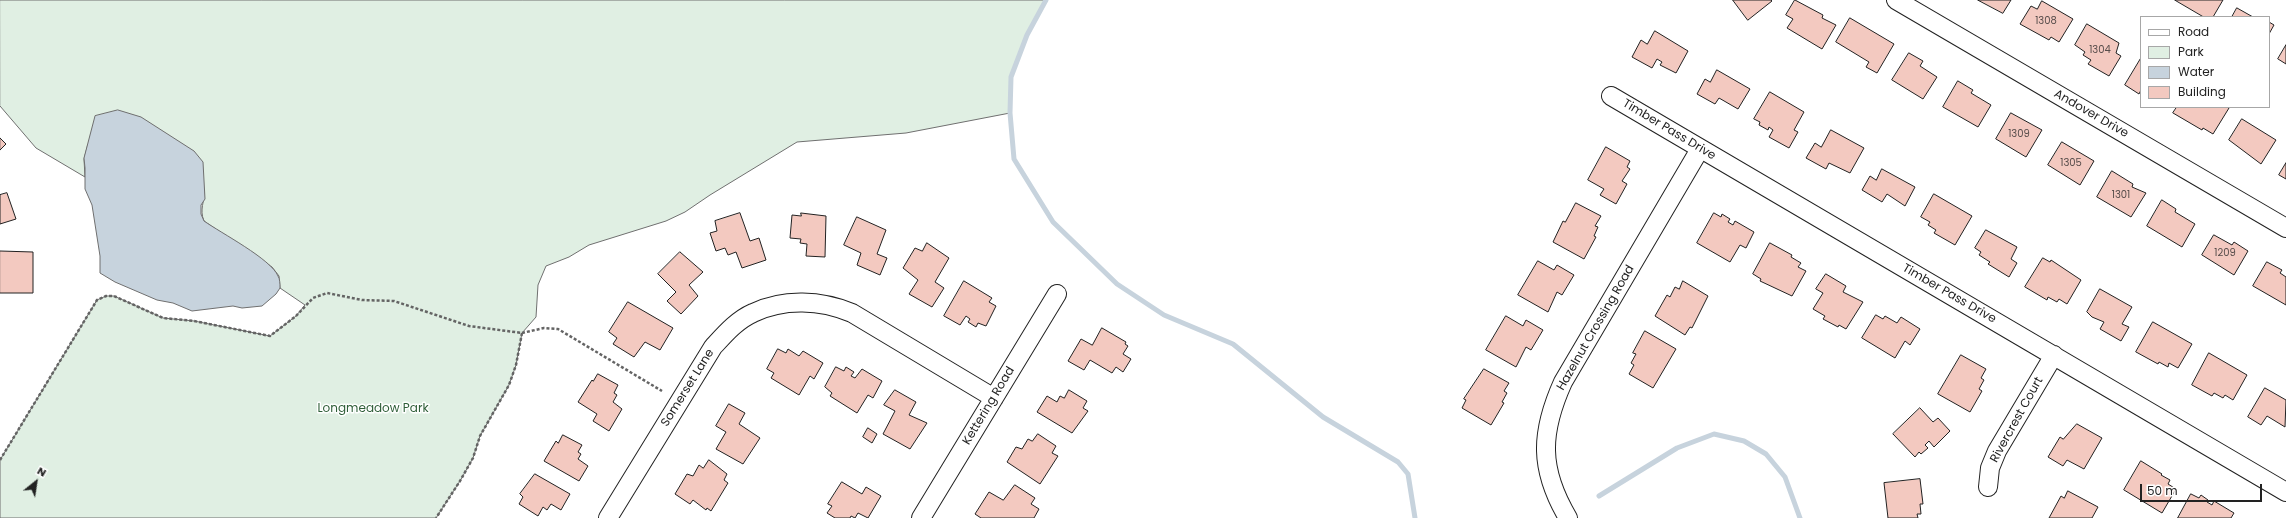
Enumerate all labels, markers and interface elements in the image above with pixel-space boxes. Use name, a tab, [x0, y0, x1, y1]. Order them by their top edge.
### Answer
house number: 1308	[2035, 15, 2057, 27]
legend	[2140, 16, 2270, 108]
text: Road	[2178, 23, 2209, 40]
text: Park	[2178, 43, 2204, 60]
house number: 1304	[2089, 44, 2111, 56]
text: Water	[2178, 63, 2214, 80]
text: Building	[2178, 83, 2226, 100]
street label: Andover Drive	[2051, 87, 2131, 141]
street label: Timber Pass Drive	[1620, 97, 1718, 163]
house number: 1309	[2008, 128, 2030, 140]
house number: 1305	[2060, 157, 2082, 169]
house number: 1301	[2112, 189, 2130, 201]
house number: 1209	[2214, 247, 2236, 259]
street label: Timber Pass Drive	[1900, 261, 1998, 327]
street label: Hazelnut Crossing Road	[1554, 263, 1638, 393]
street label: Somerset Lane	[658, 347, 718, 429]
street label: Kettering Road	[960, 364, 1018, 448]
street label: Rivercrest Court	[1988, 375, 2046, 465]
park label: Longmeadow Park	[317, 402, 429, 416]
north arrow	[16, 462, 56, 502]
text: N	[34, 463, 50, 481]
scale bar	[2142, 476, 2264, 502]
text: 50 m	[2147, 482, 2178, 499]

